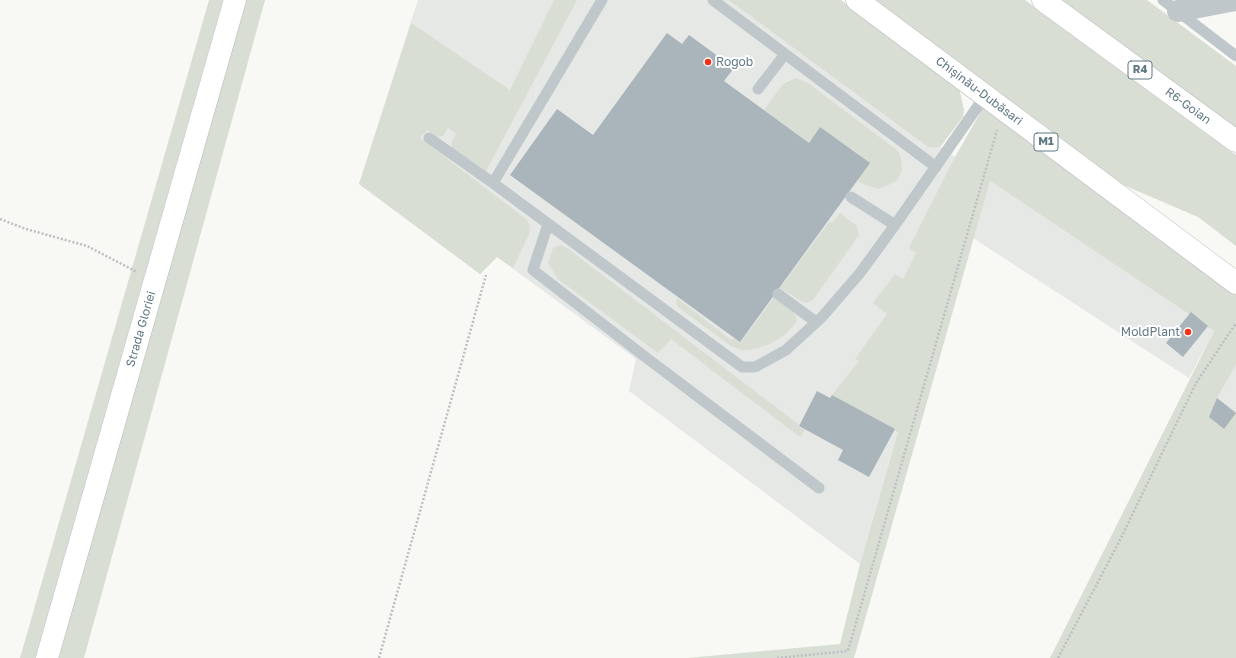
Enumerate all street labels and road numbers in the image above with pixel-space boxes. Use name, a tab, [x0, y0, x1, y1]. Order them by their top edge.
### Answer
street label: Chișinău-Dubăsari	[933, 54, 1025, 128]
road number: R4	[1128, 61, 1152, 79]
street label: R6-Goian	[1162, 85, 1214, 127]
road number: M1	[1034, 133, 1058, 151]
street label: Strada Gloriei	[123, 289, 159, 369]

